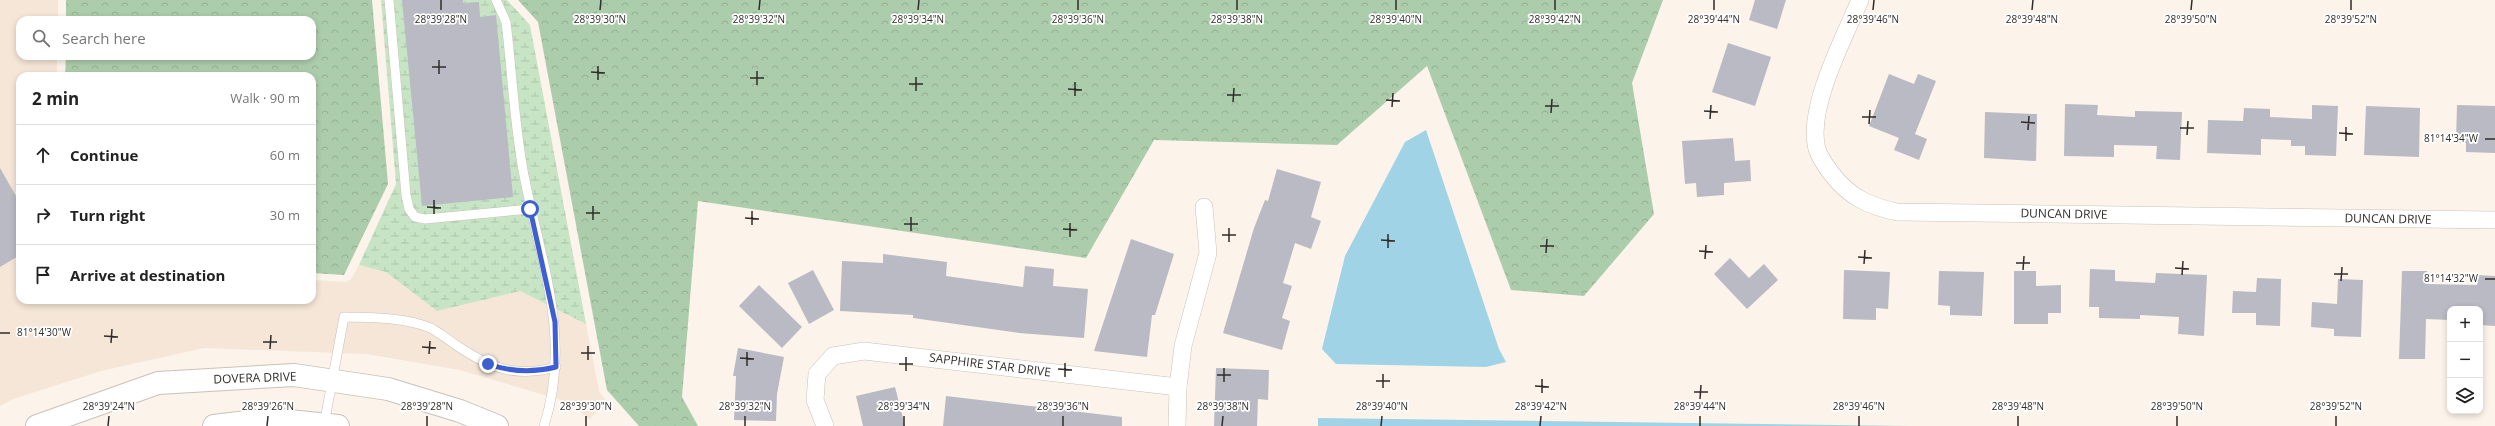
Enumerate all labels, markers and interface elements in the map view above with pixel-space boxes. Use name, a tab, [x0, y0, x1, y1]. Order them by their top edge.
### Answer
text: 28°39'28"N	[415, 12, 467, 26]
text: 28°39'30"N	[574, 12, 626, 26]
text: 28°39'32"N	[733, 12, 785, 26]
text: 28°39'34"N	[892, 12, 944, 26]
text: 28°39'36"N	[1052, 12, 1104, 26]
text: 28°39'38"N	[1211, 12, 1263, 26]
text: 28°39'40"N	[1370, 12, 1422, 26]
text: 28°39'42"N	[1529, 12, 1581, 26]
text: 28°39'44"N	[1688, 12, 1740, 26]
text: 28°39'46"N	[1847, 12, 1899, 26]
text: 28°39'48"N	[2006, 12, 2058, 26]
text: 28°39'50"N	[2165, 12, 2217, 26]
text: 28°39'52"N	[2325, 12, 2377, 26]
search box	[16, 16, 316, 60]
icon: search	[30, 27, 52, 49]
text: Search here	[62, 28, 146, 48]
text: 2 min	[32, 87, 79, 110]
text: Walk · 90 m	[230, 89, 300, 107]
text: 81°14'34"W	[2424, 131, 2479, 145]
icon: ahead	[32, 144, 54, 166]
text: Continue	[70, 145, 138, 165]
text: 60 m	[270, 146, 300, 164]
route start	[521, 200, 539, 218]
icon: right	[32, 204, 54, 226]
street label: DUNCAN DRIVE	[2020, 204, 2108, 223]
text: Turn right	[70, 205, 145, 225]
text: 30 m	[270, 206, 300, 224]
street label: DUNCAN DRIVE	[2344, 209, 2432, 228]
icon: arrive	[32, 264, 54, 286]
text: Arrive at destination	[70, 265, 225, 285]
text: 81°14'32"W	[2424, 271, 2479, 285]
map controls	[2447, 306, 2483, 414]
button: +	[2447, 306, 2483, 342]
text: 81°14'30"W	[17, 325, 72, 339]
button: −	[2447, 342, 2483, 378]
street label: SAPPHIRE STAR DRIVE	[928, 349, 1052, 380]
route end	[479, 355, 497, 373]
street label: DOVERA DRIVE	[213, 368, 297, 387]
button: layers	[2447, 378, 2483, 414]
text: 28°39'24"N	[83, 399, 135, 413]
text: 28°39'26"N	[242, 399, 294, 413]
text: 28°39'28"N	[401, 399, 453, 413]
text: 28°39'30"N	[560, 399, 612, 413]
text: 28°39'32"N	[719, 399, 771, 413]
text: 28°39'34"N	[878, 399, 930, 413]
text: 28°39'36"N	[1037, 399, 1089, 413]
text: 28°39'38"N	[1197, 399, 1249, 413]
text: 28°39'40"N	[1356, 399, 1408, 413]
text: 28°39'42"N	[1515, 399, 1567, 413]
text: 28°39'44"N	[1674, 399, 1726, 413]
text: 28°39'46"N	[1833, 399, 1885, 413]
text: 28°39'48"N	[1992, 399, 2044, 413]
text: 28°39'50"N	[2151, 399, 2203, 413]
text: 28°39'52"N	[2310, 399, 2362, 413]

